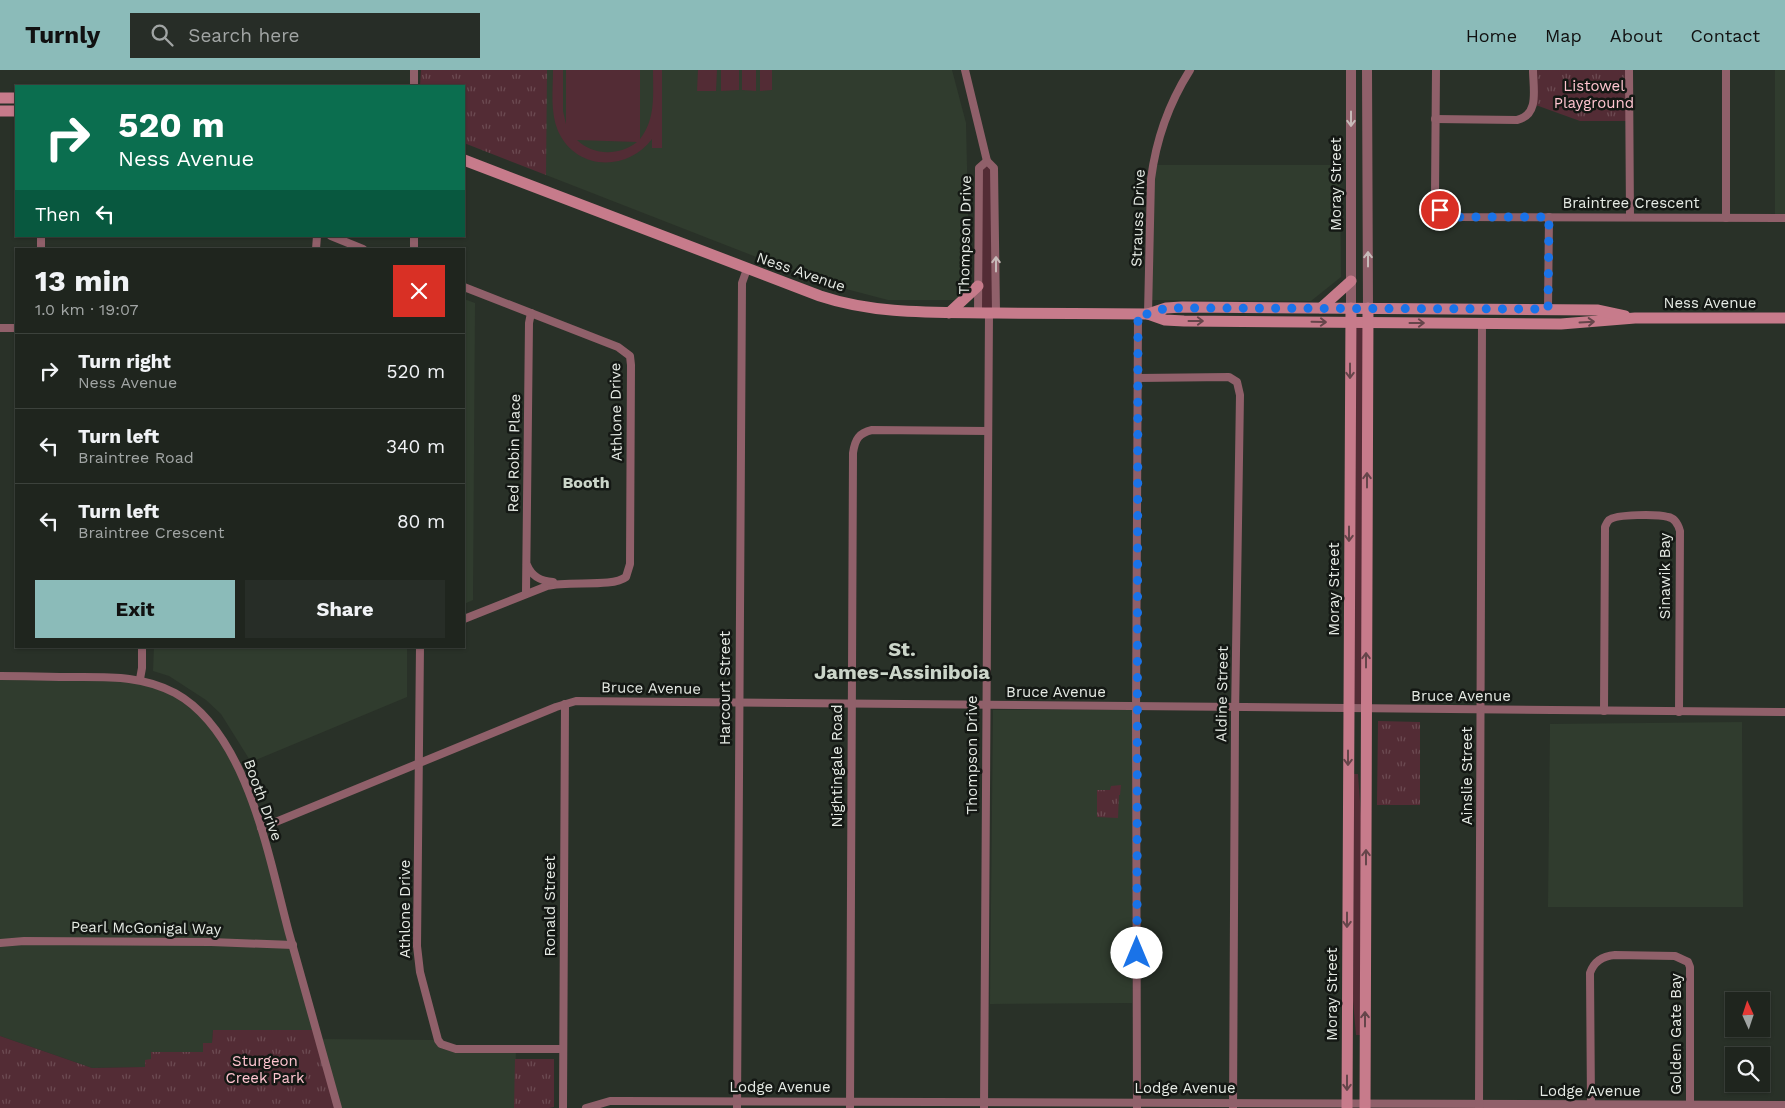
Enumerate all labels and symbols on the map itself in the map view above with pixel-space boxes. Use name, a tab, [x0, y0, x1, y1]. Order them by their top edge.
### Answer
park label: Listowel Playground	[1554, 77, 1634, 112]
one-way arrow	[1346, 110, 1356, 126]
street label: Moray Street	[1327, 137, 1345, 231]
street label: Strauss Drive	[1127, 169, 1149, 267]
street label: Thompson Drive	[955, 175, 975, 295]
pin	[1419, 189, 1461, 231]
street label: Braintree Crescent	[1562, 194, 1700, 212]
street label: Ness Avenue	[754, 248, 848, 296]
one-way arrow	[1363, 251, 1373, 268]
one-way arrow	[991, 256, 1001, 272]
street label: Ness Avenue	[1664, 294, 1756, 312]
one-way arrow	[1188, 316, 1204, 326]
one-way arrow	[1310, 317, 1327, 327]
one-way arrow	[1408, 318, 1424, 328]
one-way arrow	[1579, 318, 1595, 327]
street label: Athlone Drive	[606, 362, 626, 462]
one-way arrow	[1345, 362, 1355, 379]
street label: Red Robin Place	[504, 394, 524, 512]
district label: Booth	[562, 473, 610, 492]
one-way arrow	[1362, 473, 1372, 489]
one-way arrow	[1344, 525, 1354, 541]
street label: Sinawik Bay	[1656, 532, 1674, 619]
street label: Moray Street	[1325, 542, 1343, 636]
street label: Harcourt Street	[716, 630, 734, 745]
district label: St. James-Assiniboia	[814, 637, 990, 684]
street label: Aldine Street	[1212, 645, 1232, 742]
one-way arrow	[1361, 653, 1371, 669]
street label: Bruce Avenue	[601, 678, 701, 698]
street label: Bruce Avenue	[1006, 683, 1106, 701]
street label: Bruce Avenue	[1411, 687, 1511, 705]
street label: Thompson Drive	[963, 695, 981, 815]
street label: Nightingale Road	[828, 704, 846, 828]
street label: Ainslie Street	[1458, 726, 1476, 825]
one-way arrow	[1343, 749, 1353, 765]
street label: Booth Drive	[240, 757, 286, 843]
one-way arrow	[1361, 849, 1371, 866]
street label: Ronald Street	[541, 855, 559, 956]
street label: Athlone Drive	[396, 860, 414, 958]
one-way arrow	[1342, 912, 1352, 928]
street label: Pearl McGonigal Way	[71, 918, 222, 938]
position arrow	[1110, 926, 1162, 978]
street label: Moray Street	[1323, 947, 1341, 1041]
street label: Golden Gate Bay	[1667, 973, 1685, 1095]
north arrow	[1725, 992, 1770, 1038]
one-way arrow	[1360, 1012, 1370, 1028]
park label: Sturgeon Creek Park	[225, 1052, 305, 1087]
one-way arrow	[1342, 1074, 1352, 1090]
street label: Lodge Avenue	[729, 1078, 831, 1096]
street label: Lodge Avenue	[1134, 1079, 1236, 1097]
street label: Lodge Avenue	[1539, 1082, 1641, 1100]

